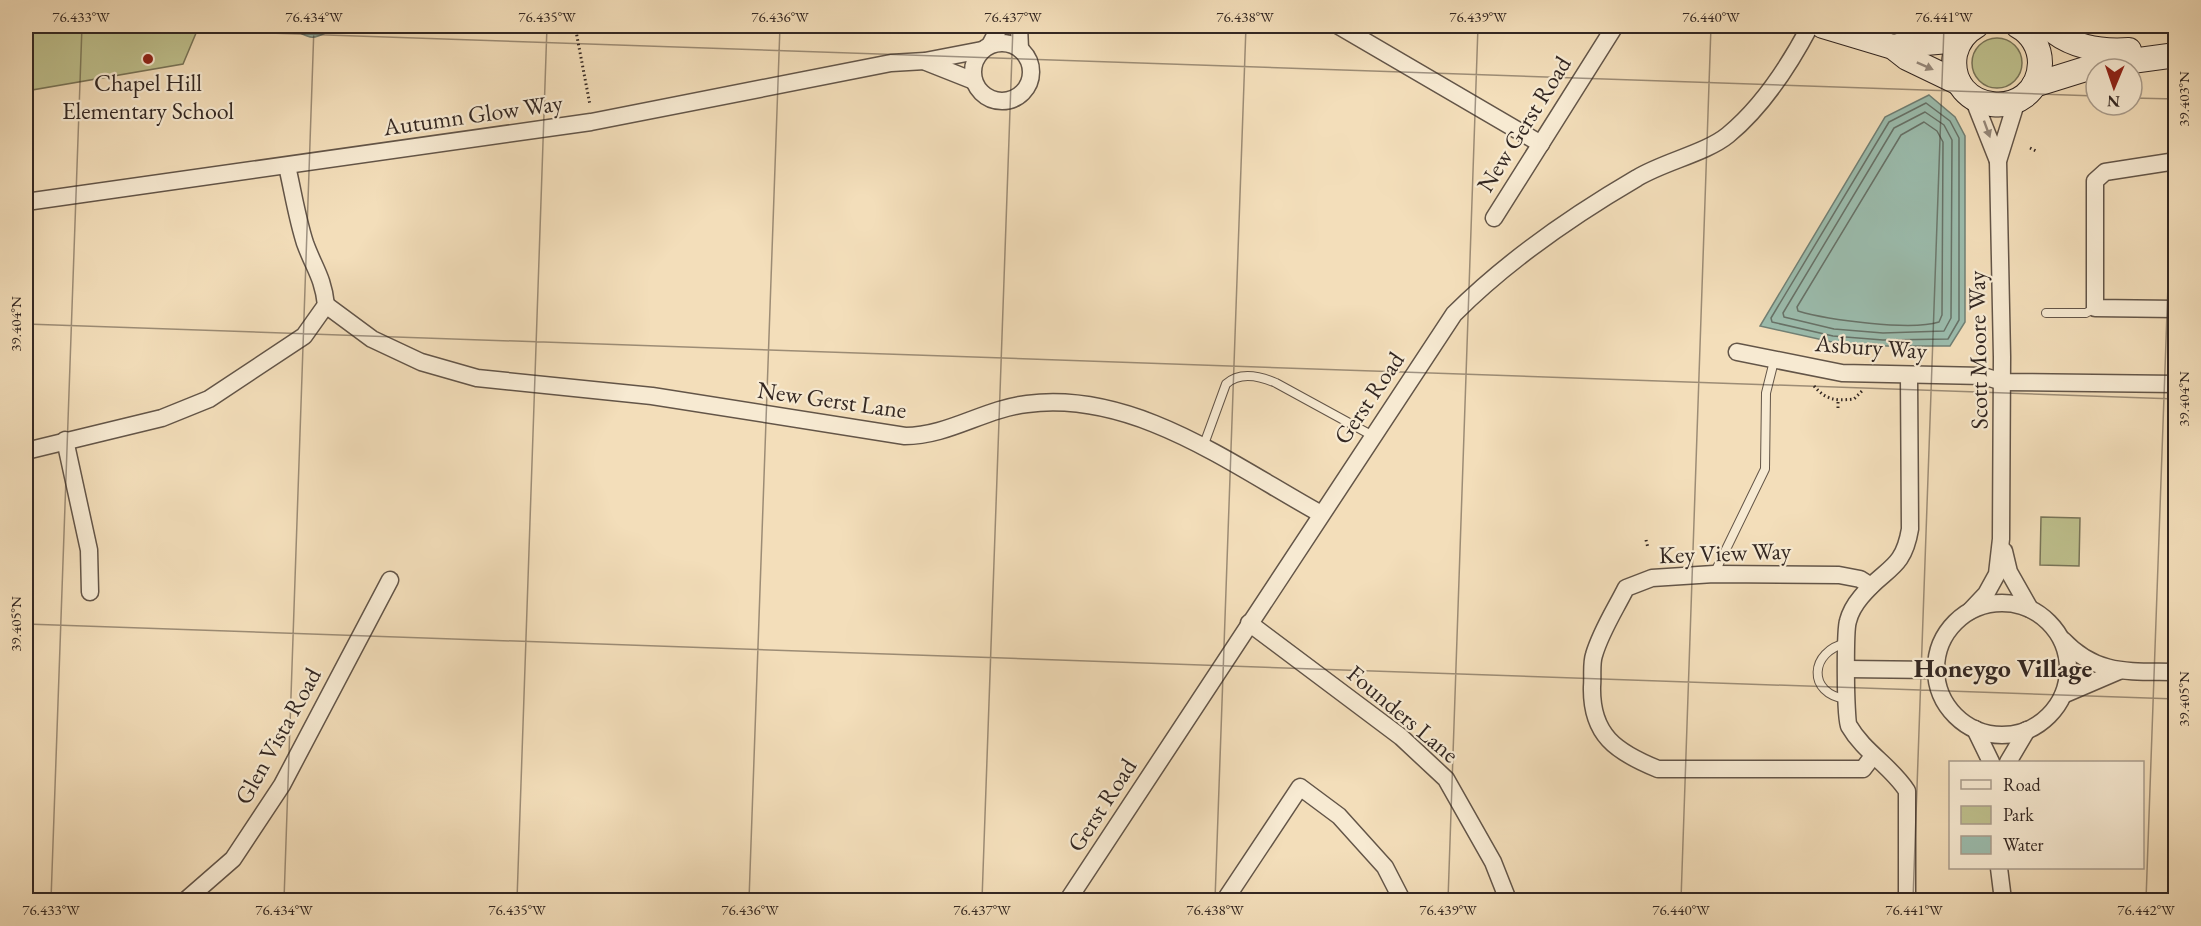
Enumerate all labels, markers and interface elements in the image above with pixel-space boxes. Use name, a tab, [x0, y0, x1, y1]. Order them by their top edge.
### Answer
text: 76.433°W	[52, 7, 110, 26]
text: 76.434°W	[285, 7, 343, 26]
text: 76.435°W	[518, 7, 576, 26]
text: 76.436°W	[751, 7, 809, 26]
text: 76.437°W	[984, 7, 1042, 26]
text: 76.438°W	[1216, 7, 1274, 26]
text: 76.439°W	[1449, 7, 1507, 26]
text: 76.440°W	[1682, 7, 1740, 26]
text: 76.441°W	[1915, 7, 1973, 26]
street label: New Gerst Road	[1469, 49, 1578, 198]
marker: Chapel Hill Elementary School	[141, 52, 155, 66]
north arrow	[2084, 57, 2144, 117]
one-way arrow	[1917, 61, 1935, 71]
place label: Chapel Hill Elementary School	[62, 67, 234, 126]
text: 39.403°N	[2174, 71, 2193, 127]
street label: Autumn Glow Way	[380, 86, 565, 143]
text: N	[2107, 91, 2120, 112]
one-way arrow	[1982, 120, 1992, 138]
street label: Scott Moore Way	[1961, 270, 1994, 430]
text: 39.404°N	[6, 296, 25, 352]
street label: Asbury Way	[1813, 327, 1929, 366]
street label: Gerst Road	[1326, 345, 1411, 450]
text: 39.404°N	[2174, 371, 2193, 427]
street label: New Gerst Lane	[756, 374, 909, 425]
street label: Key View Way	[1658, 535, 1792, 570]
text: 39.405°N	[6, 596, 25, 652]
district label: Honeygo Village	[1914, 651, 2092, 685]
street label: Founders Lane	[1341, 658, 1466, 769]
street label: Glen Vista Road	[227, 661, 328, 810]
text: 39.405°N	[2174, 671, 2193, 727]
street label: Gerst Road	[1060, 751, 1144, 857]
legend	[1949, 761, 2144, 869]
text: Road	[2003, 773, 2042, 796]
text: Park	[2003, 803, 2034, 826]
text: Water	[2003, 833, 2044, 856]
text: 76.433°W	[22, 900, 80, 919]
text: 76.434°W	[255, 900, 313, 919]
text: 76.435°W	[488, 900, 546, 919]
text: 76.436°W	[721, 900, 779, 919]
text: 76.437°W	[953, 900, 1011, 919]
text: 76.438°W	[1186, 900, 1244, 919]
text: 76.439°W	[1419, 900, 1477, 919]
text: 76.440°W	[1652, 900, 1710, 919]
text: 76.441°W	[1885, 900, 1943, 919]
text: 76.442°W	[2117, 900, 2175, 919]

